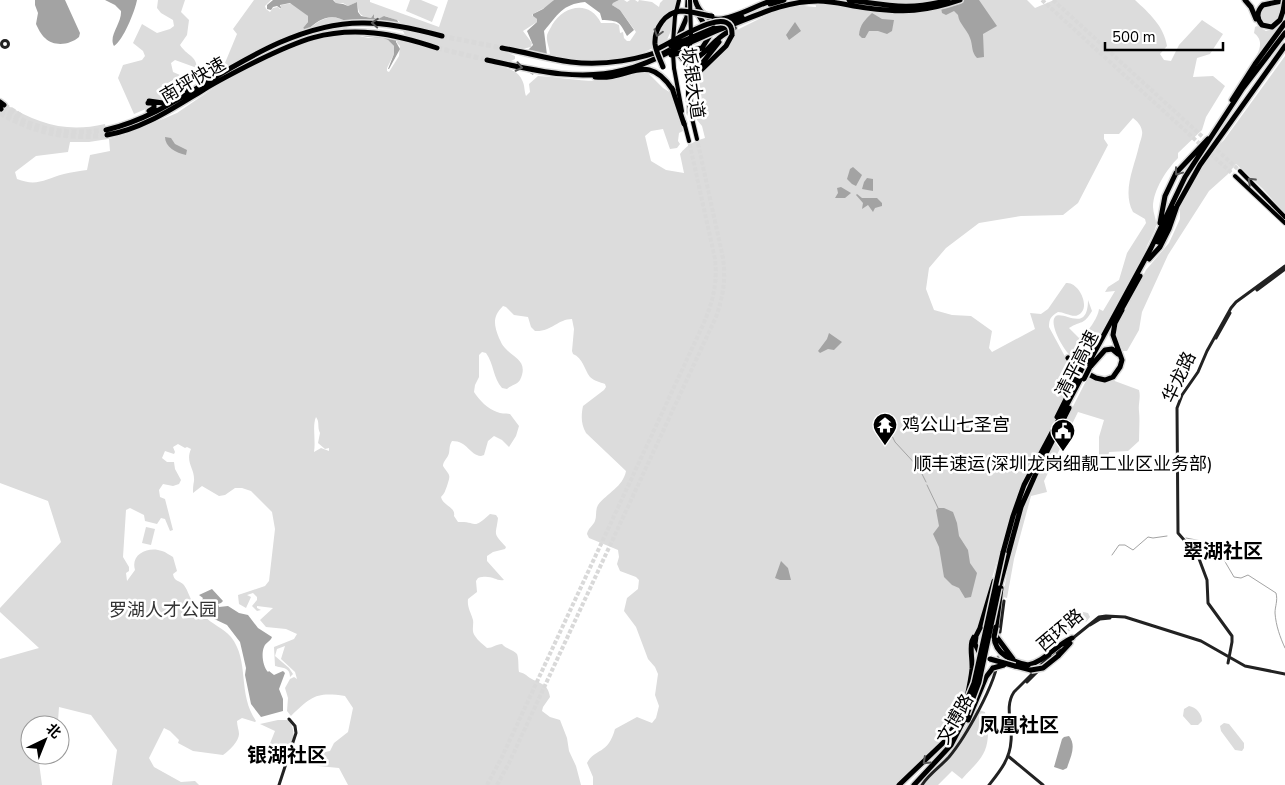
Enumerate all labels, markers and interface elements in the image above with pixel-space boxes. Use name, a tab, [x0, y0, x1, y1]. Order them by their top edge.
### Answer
one-way arrow	[370, 18, 378, 29]
scale bar	[1105, 20, 1222, 52]
text: 500 m	[1112, 27, 1156, 47]
one-way arrow	[653, 28, 663, 37]
street label: 坂银大道	[676, 46, 710, 120]
street label: 南坪快速	[156, 52, 230, 108]
one-way arrow	[515, 61, 524, 71]
one-way arrow	[1175, 166, 1184, 176]
one-way arrow	[1248, 178, 1257, 187]
street label: 清平高速	[1050, 326, 1104, 402]
street label: 华龙路	[1157, 347, 1201, 407]
temple icon: 鸡公山七圣宫	[872, 412, 898, 446]
place label: 鸡公山七圣宫	[902, 413, 1010, 437]
public building icon: 顺丰速运(深圳龙岗细靓工业区业务部)	[1050, 418, 1076, 452]
place label: 顺丰速运(深圳龙岗细靓工业区业务部)	[913, 452, 1213, 476]
district label: 翠湖社区	[1183, 538, 1263, 565]
park label: 罗湖人才公园	[109, 598, 217, 622]
street label: 西环路	[1032, 603, 1088, 657]
street label: 文博路	[931, 690, 979, 748]
district label: 凤凰社区	[979, 712, 1059, 739]
north arrow	[20, 715, 70, 765]
text: 北	[42, 719, 65, 743]
district label: 银湖社区	[247, 742, 327, 769]
one-way arrow	[922, 755, 931, 764]

